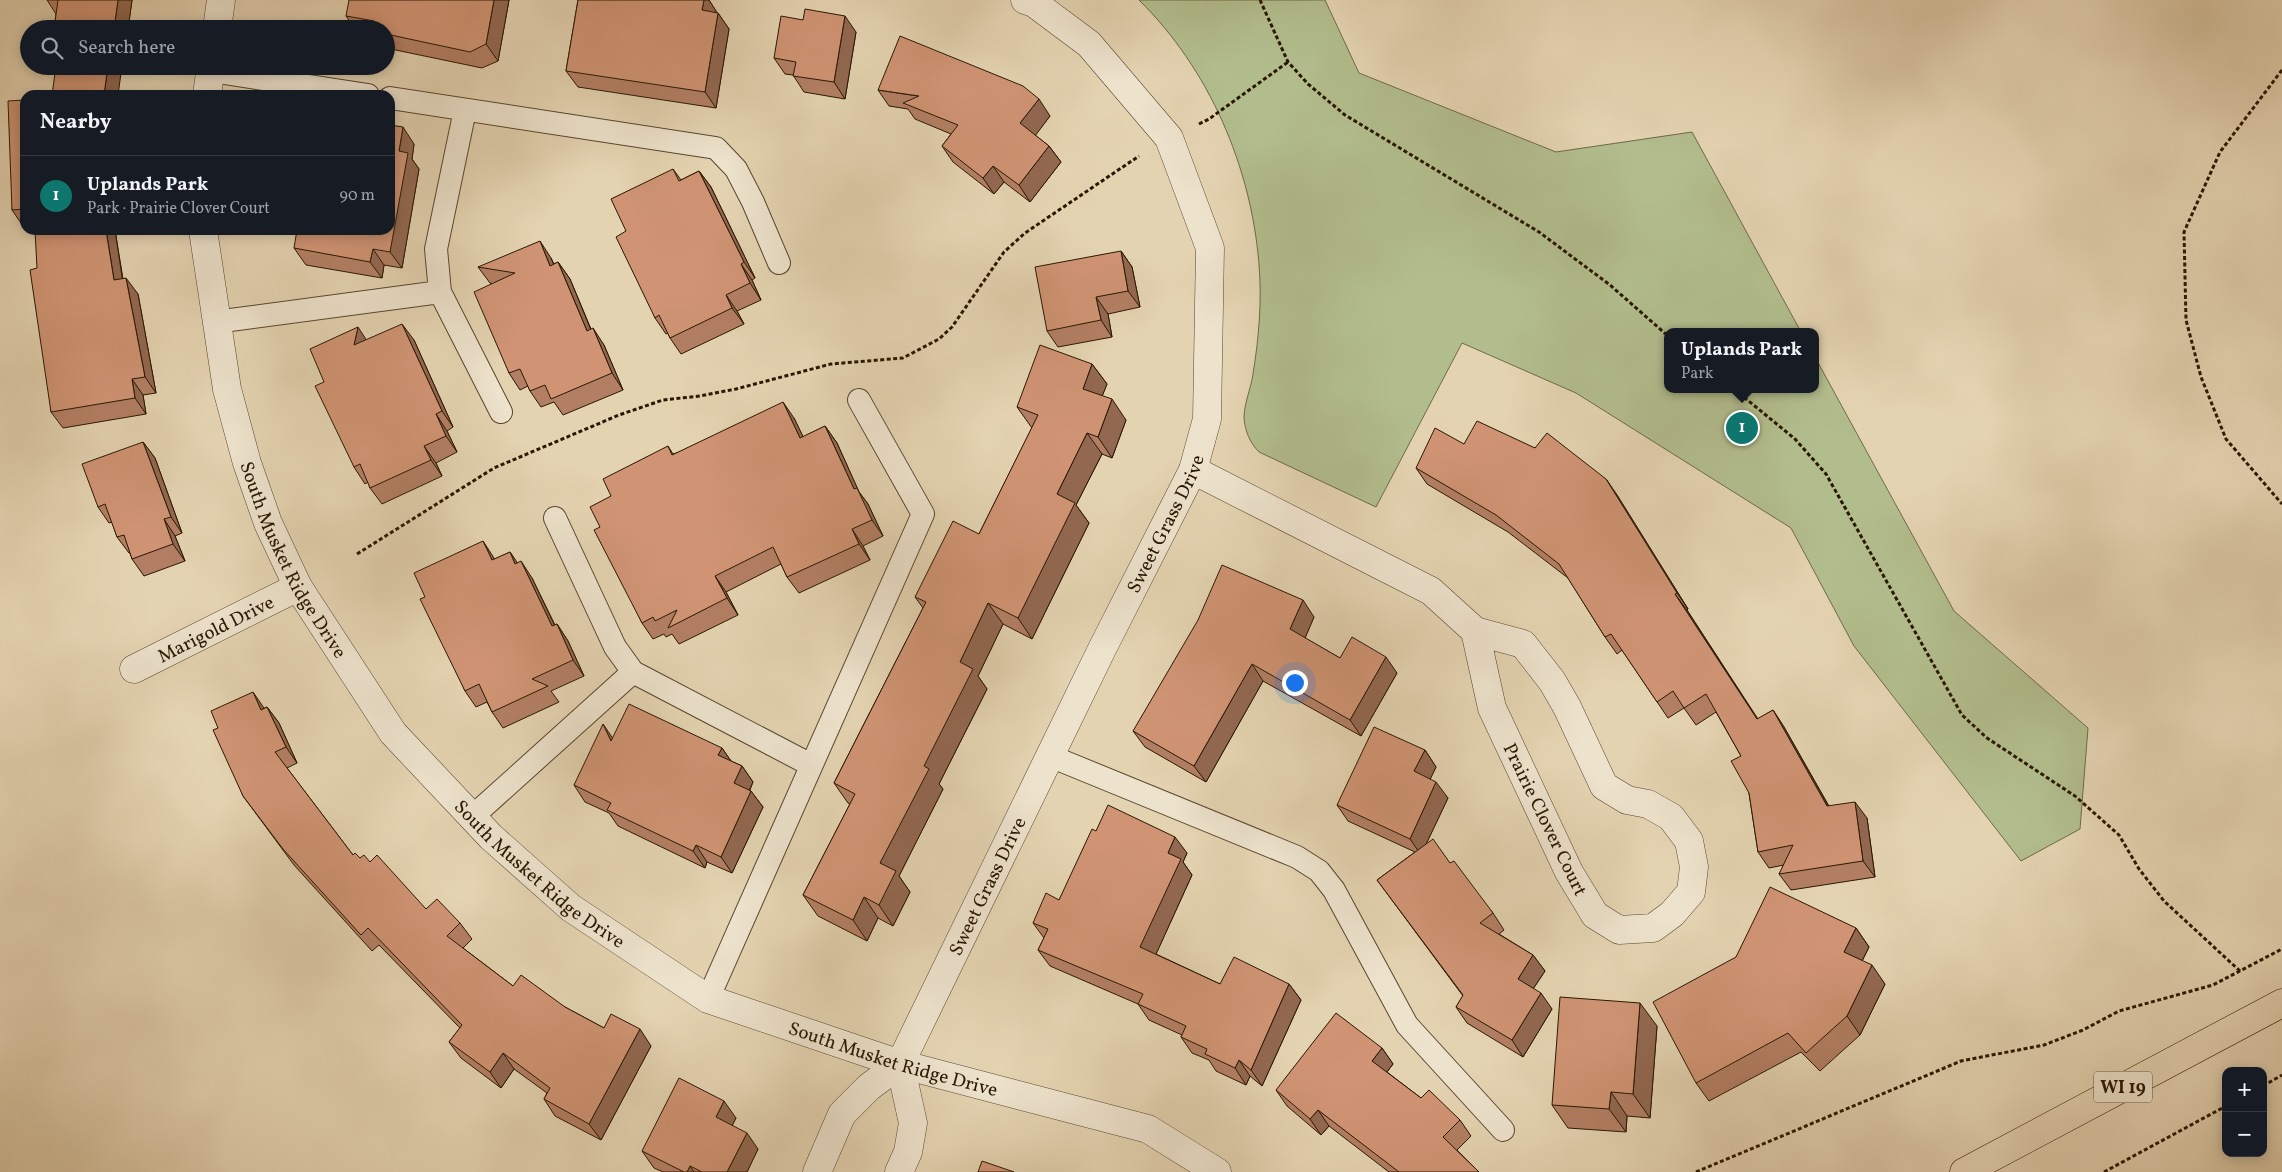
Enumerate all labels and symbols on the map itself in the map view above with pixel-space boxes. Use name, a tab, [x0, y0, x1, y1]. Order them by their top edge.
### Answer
pin: 1	[1726, 409, 1758, 447]
street label: Sweet Grass Drive	[1122, 452, 1212, 598]
street label: South Musket Ridge Drive	[232, 458, 352, 664]
street label: Marigold Drive	[154, 590, 279, 670]
your location	[1282, 670, 1308, 696]
street label: Prairie Clover Court	[1496, 739, 1593, 901]
street label: South Musket Ridge Drive	[448, 795, 629, 955]
street label: Sweet Grass Drive	[944, 813, 1033, 961]
street label: South Musket Ridge Drive	[785, 1016, 1000, 1104]
road number: WI 19	[2094, 1072, 2152, 1102]

